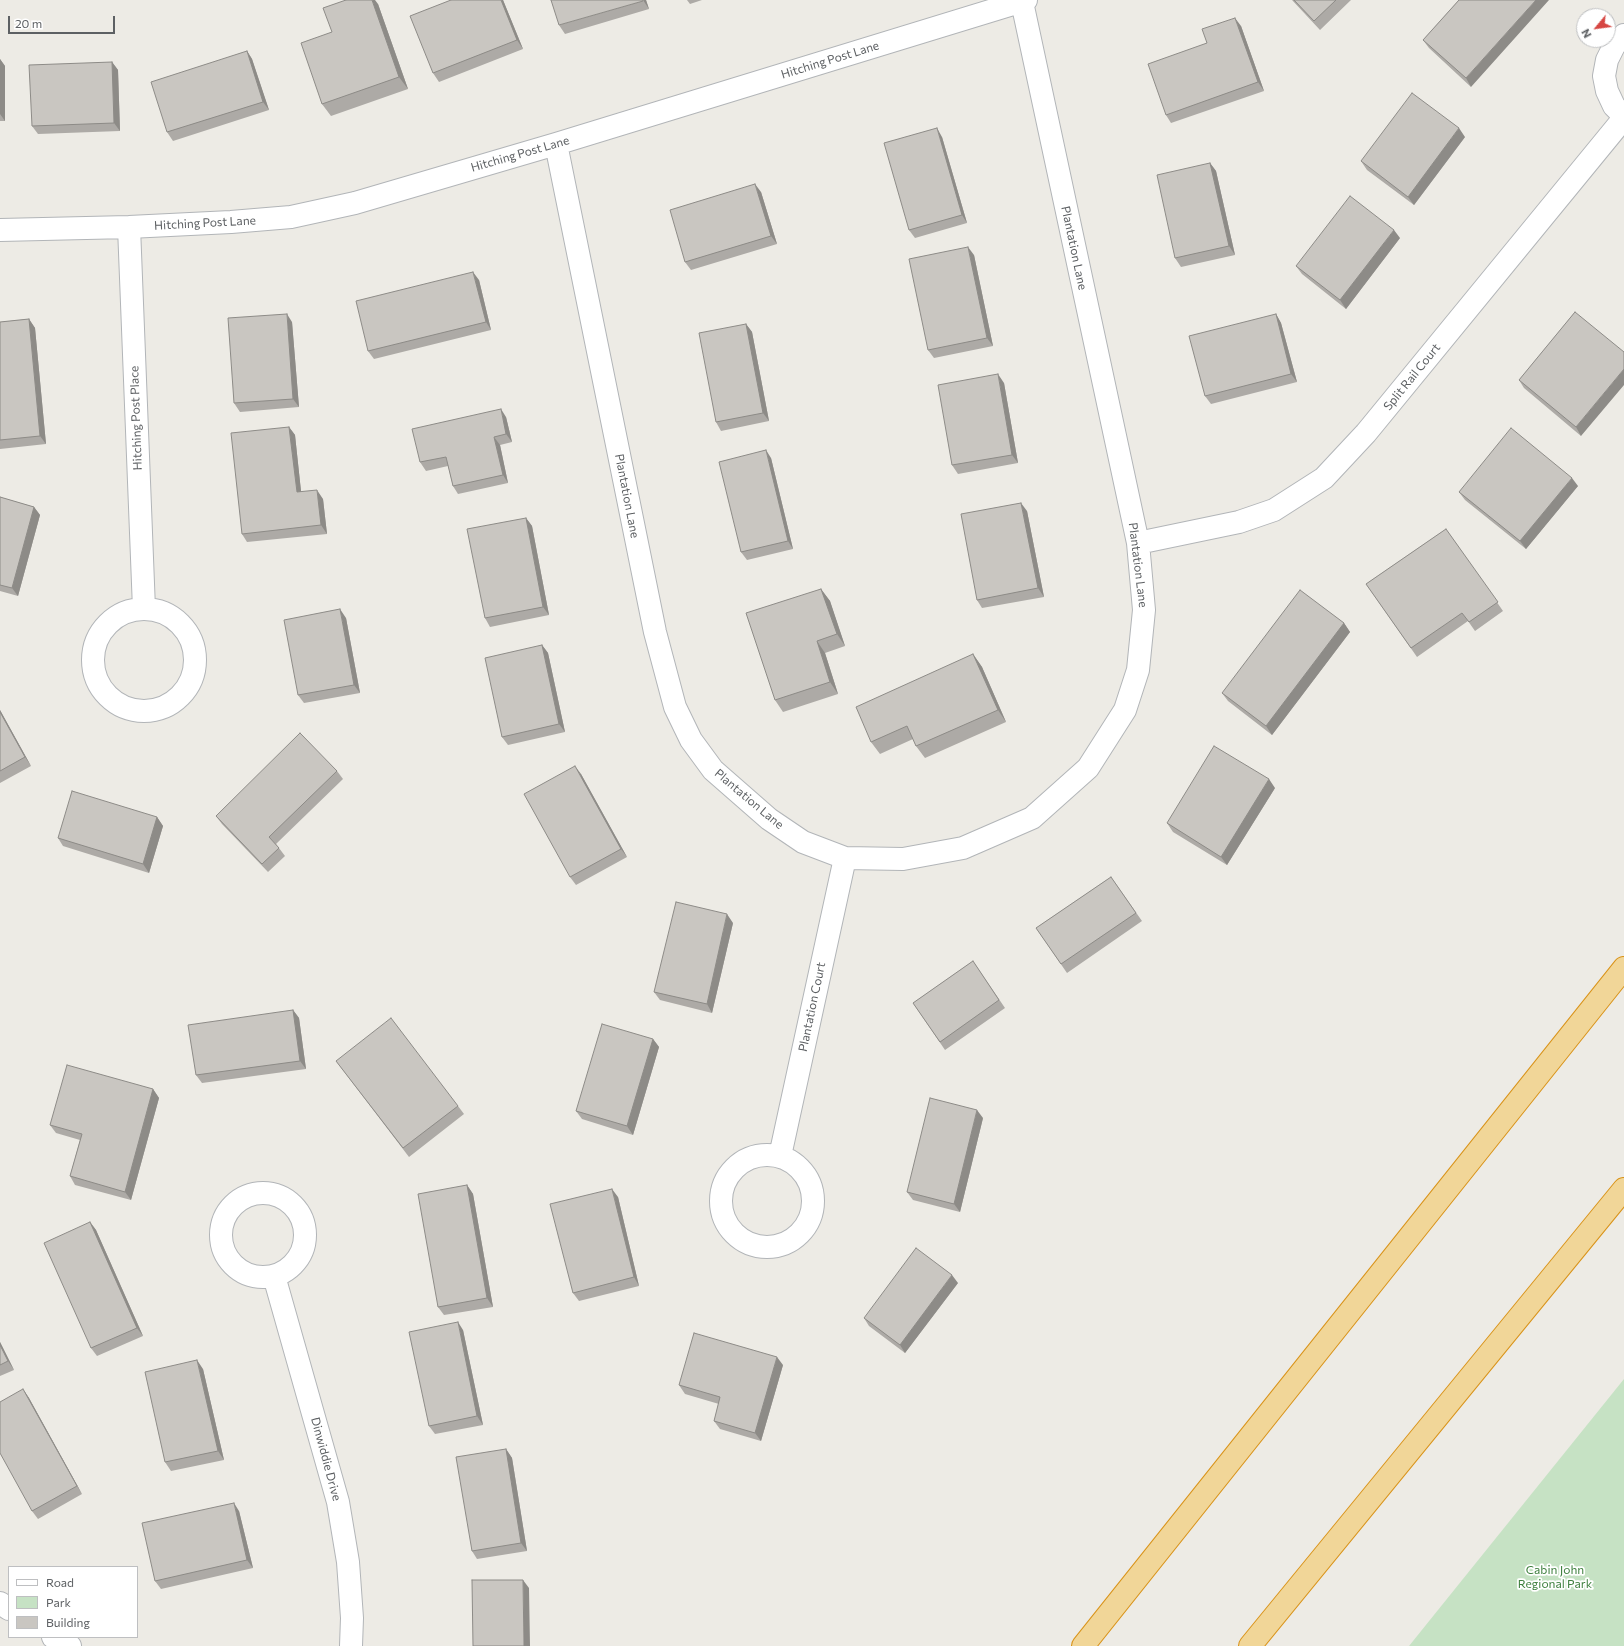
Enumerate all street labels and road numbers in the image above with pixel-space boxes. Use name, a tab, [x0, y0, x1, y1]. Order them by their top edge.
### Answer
street label: Hitching Post Lane	[779, 38, 881, 82]
street label: Hitching Post Lane	[469, 133, 571, 175]
street label: Plantation Lane	[1058, 205, 1090, 291]
street label: Hitching Post Lane	[154, 213, 256, 233]
street label: Split Rail Court	[1381, 341, 1443, 413]
street label: Hitching Post Place	[127, 365, 145, 471]
street label: Plantation Lane	[612, 453, 642, 539]
street label: Plantation Lane	[1126, 522, 1150, 608]
street label: Plantation Lane	[712, 766, 786, 832]
street label: Plantation Court	[795, 961, 829, 1053]
street label: Dinwiddie Drive	[308, 1416, 344, 1502]

